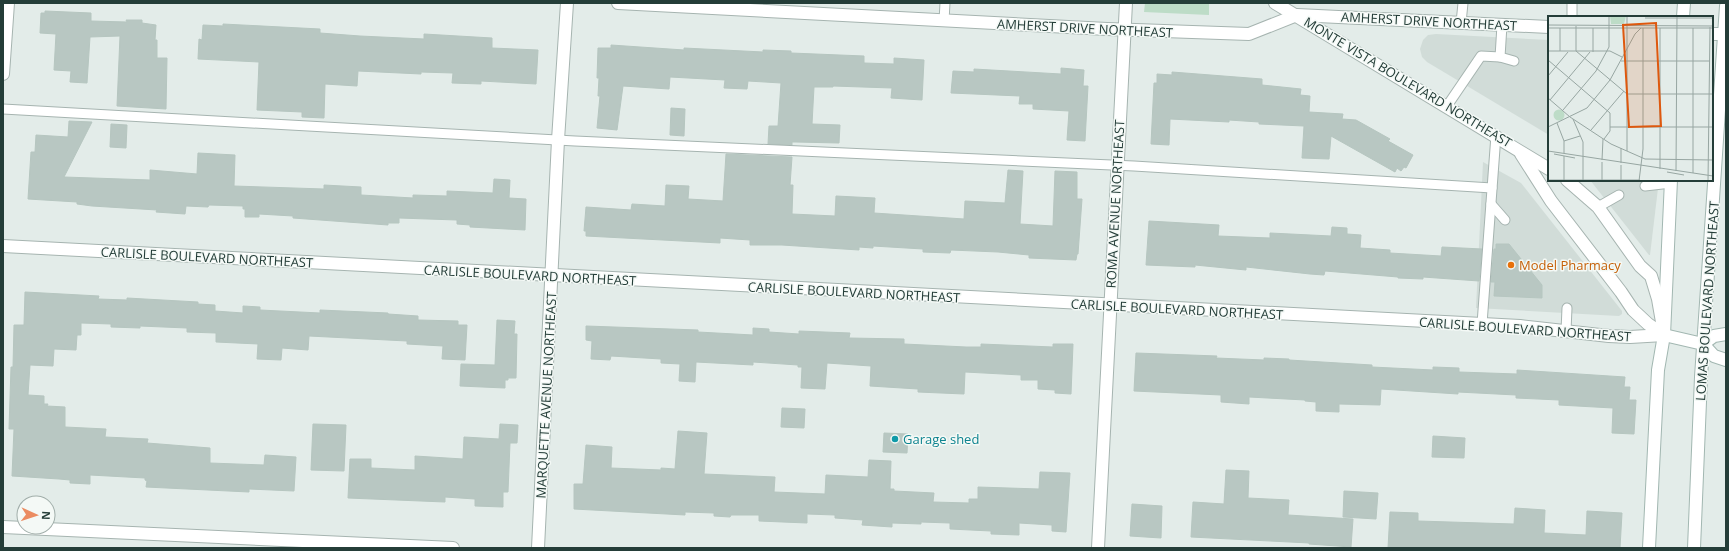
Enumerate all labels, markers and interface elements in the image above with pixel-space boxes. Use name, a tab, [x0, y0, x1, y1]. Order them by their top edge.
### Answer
street label: AMHERST DRIVE NORTHEAST	[1341, 7, 1518, 35]
street label: MONTE VISTA BOULEVARD NORTHEAST	[1301, 13, 1516, 152]
street label: AMHERST DRIVE NORTHEAST	[997, 14, 1174, 42]
inset map	[1548, 16, 1713, 181]
street label: ROMA AVENUE NORTHEAST	[1102, 118, 1128, 289]
street label: LOMAS BOULEVARD NORTHEAST	[1691, 200, 1723, 402]
street label: CARLISLE BOULEVARD NORTHEAST	[100, 242, 314, 272]
place label: Model Pharmacy	[1519, 256, 1621, 274]
street label: CARLISLE BOULEVARD NORTHEAST	[423, 260, 637, 290]
marker: Model Pharmacy	[1506, 260, 1516, 270]
street label: CARLISLE BOULEVARD NORTHEAST	[747, 277, 961, 307]
street label: MARQUETTE AVENUE NORTHEAST	[532, 290, 560, 499]
street label: CARLISLE BOULEVARD NORTHEAST	[1070, 294, 1284, 324]
street label: CARLISLE BOULEVARD NORTHEAST	[1418, 313, 1632, 345]
place label: Garage shed	[903, 430, 979, 448]
marker: Garage shed	[890, 434, 900, 444]
north arrow	[16, 495, 56, 535]
text: N	[39, 511, 54, 520]

